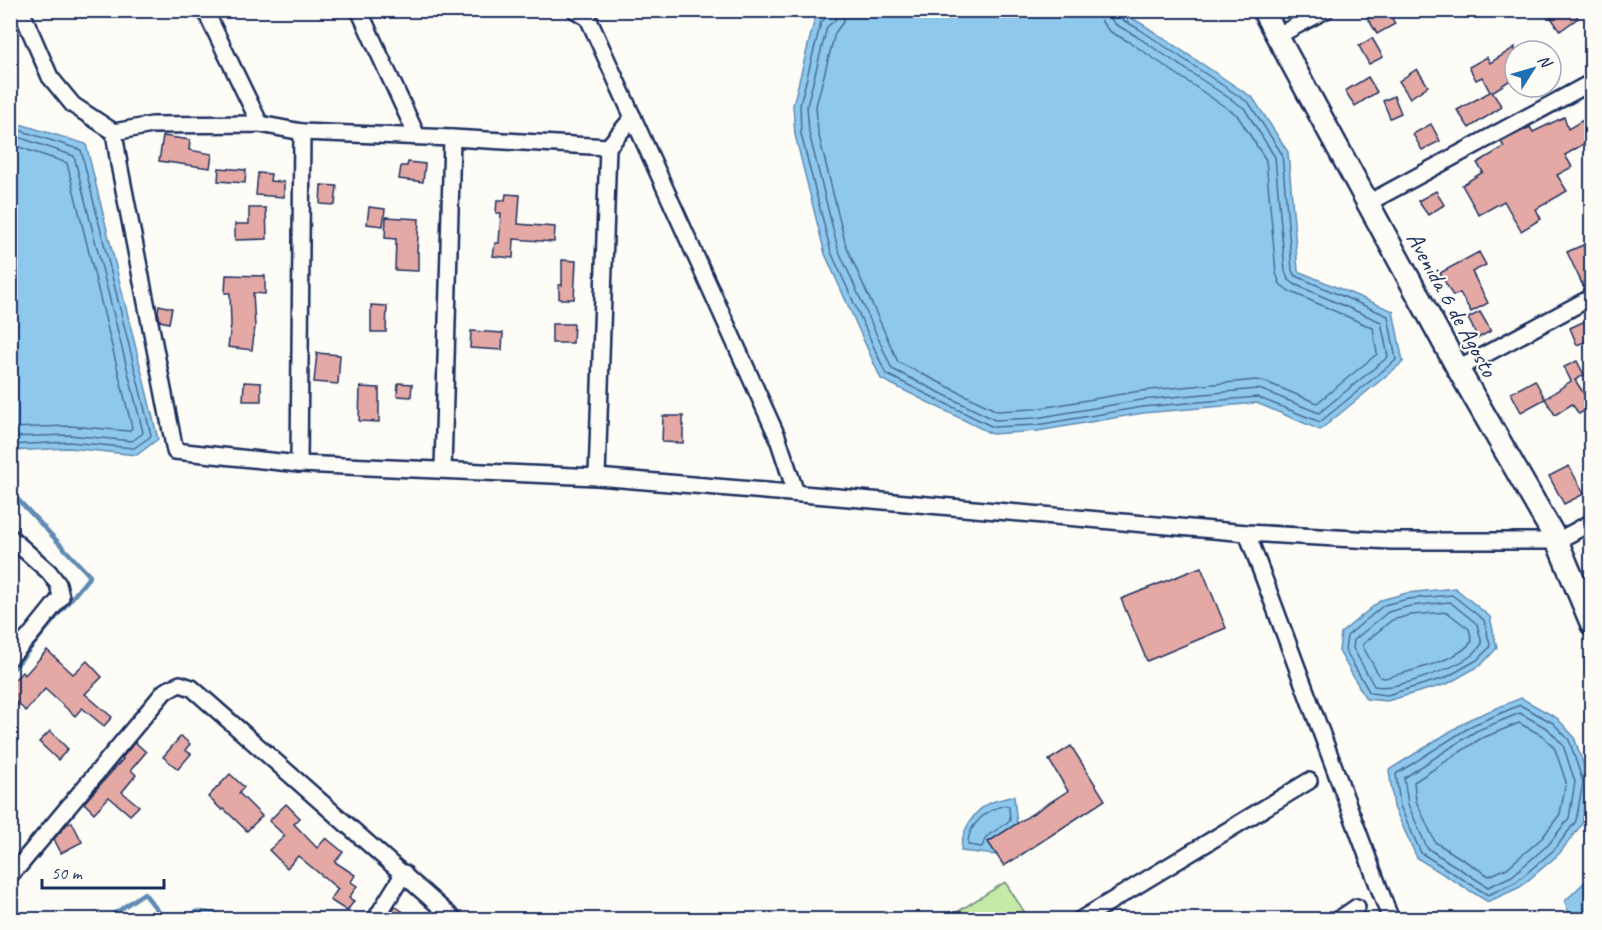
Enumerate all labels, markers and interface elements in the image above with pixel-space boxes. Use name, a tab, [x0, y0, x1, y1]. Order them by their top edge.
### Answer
north arrow	[1503, 39, 1563, 99]
text: N	[1533, 51, 1557, 73]
street label: Avenida 6 de Agosto	[1400, 226, 1505, 383]
scale bar	[42, 852, 164, 890]
text: 50 m	[51, 862, 84, 884]

